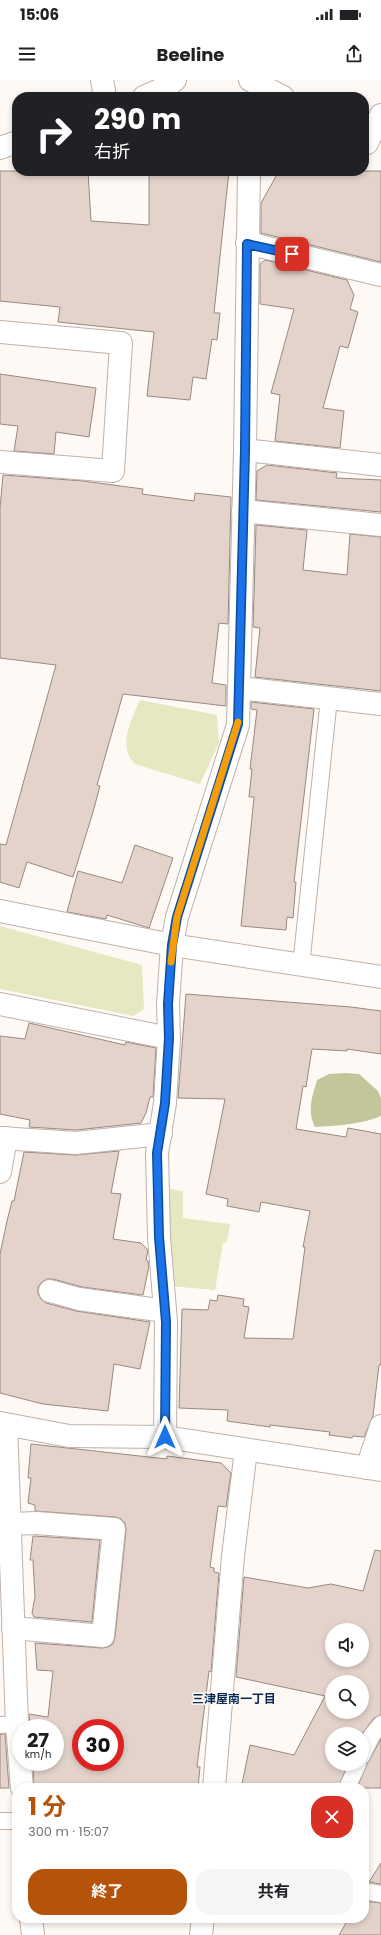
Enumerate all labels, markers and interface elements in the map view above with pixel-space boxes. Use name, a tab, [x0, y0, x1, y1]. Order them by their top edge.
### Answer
text: 15:06	[20, 4, 59, 25]
text: Beeline	[157, 42, 224, 67]
icon: menu	[16, 43, 38, 65]
icon: share	[343, 43, 365, 65]
text: 290 m	[94, 100, 181, 139]
icon: right	[28, 108, 80, 160]
text: 右折	[94, 139, 130, 164]
pin	[275, 237, 309, 271]
icon: arrive	[281, 243, 303, 265]
position arrow	[144, 1416, 186, 1458]
map controls	[325, 1623, 369, 1771]
button: sound	[325, 1623, 369, 1667]
button: search	[325, 1675, 369, 1719]
district label: 三津屋南一丁目	[192, 1690, 276, 1707]
speed limit sign: 30	[72, 1719, 124, 1771]
text: 27	[27, 1726, 49, 1754]
button: layers	[325, 1727, 369, 1771]
text: km/h	[25, 1747, 51, 1762]
text: 1 分	[28, 1790, 66, 1823]
button: close	[311, 1796, 353, 1838]
text: 300 m · 15:07	[28, 1822, 109, 1841]
button: 終了	[28, 1869, 187, 1915]
button: 共有	[195, 1869, 353, 1915]

